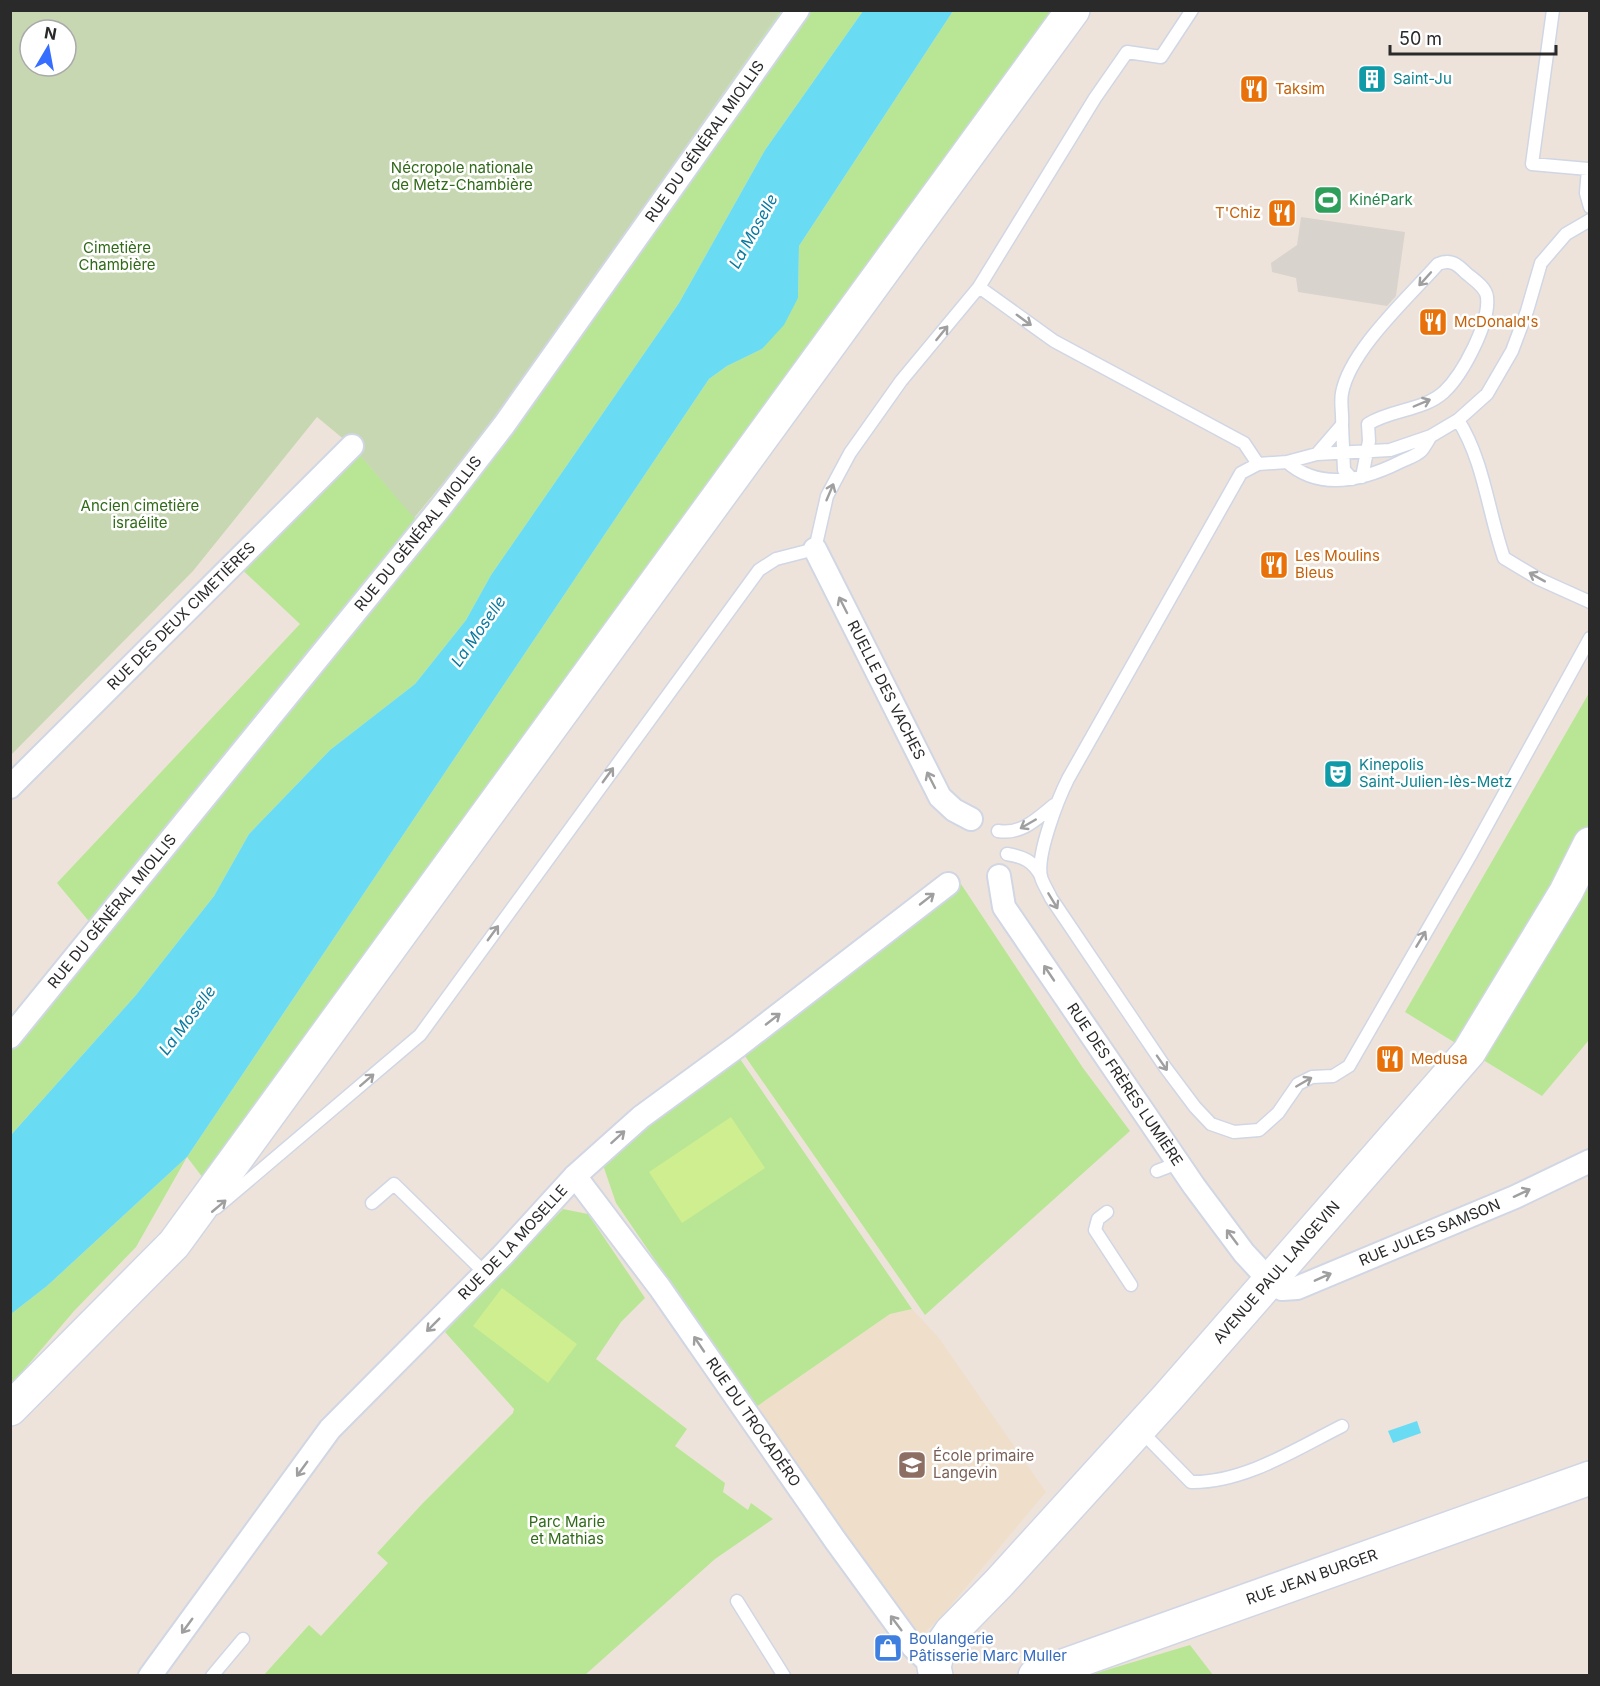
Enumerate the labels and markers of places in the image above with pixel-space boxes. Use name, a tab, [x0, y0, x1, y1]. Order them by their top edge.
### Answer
building icon: Saint-Ju	[1356, 63, 1388, 95]
place label: Saint-Ju	[1393, 69, 1452, 88]
restaurant icon: Taksim	[1238, 73, 1270, 105]
place label: Taksim	[1275, 79, 1325, 98]
sports icon: KinéPark	[1312, 184, 1344, 216]
place label: KinéPark	[1349, 190, 1413, 209]
restaurant icon: T'Chiz	[1266, 197, 1298, 229]
place label: T'Chiz	[1215, 203, 1261, 222]
restaurant icon: McDonald's	[1417, 306, 1449, 338]
place label: McDonald's	[1454, 312, 1539, 331]
place label: Les Moulins Bleus	[1295, 546, 1380, 582]
restaurant icon: Les Moulins Bleus	[1258, 549, 1290, 581]
place label: Kinepolis Saint-Julien-lès-Metz	[1359, 755, 1512, 791]
theatre icon: Kinepolis Saint-Julien-lès-Metz	[1322, 758, 1354, 790]
restaurant icon: Medusa	[1374, 1043, 1406, 1075]
place label: Medusa	[1411, 1049, 1468, 1068]
place label: École primaire Langevin	[933, 1446, 1034, 1482]
school or university icon: École primaire Langevin	[896, 1449, 928, 1481]
place label: Boulangerie Pâtisserie Marc Muller	[909, 1629, 1067, 1665]
shop icon: Boulangerie Pâtisserie Marc Muller	[872, 1632, 904, 1664]

